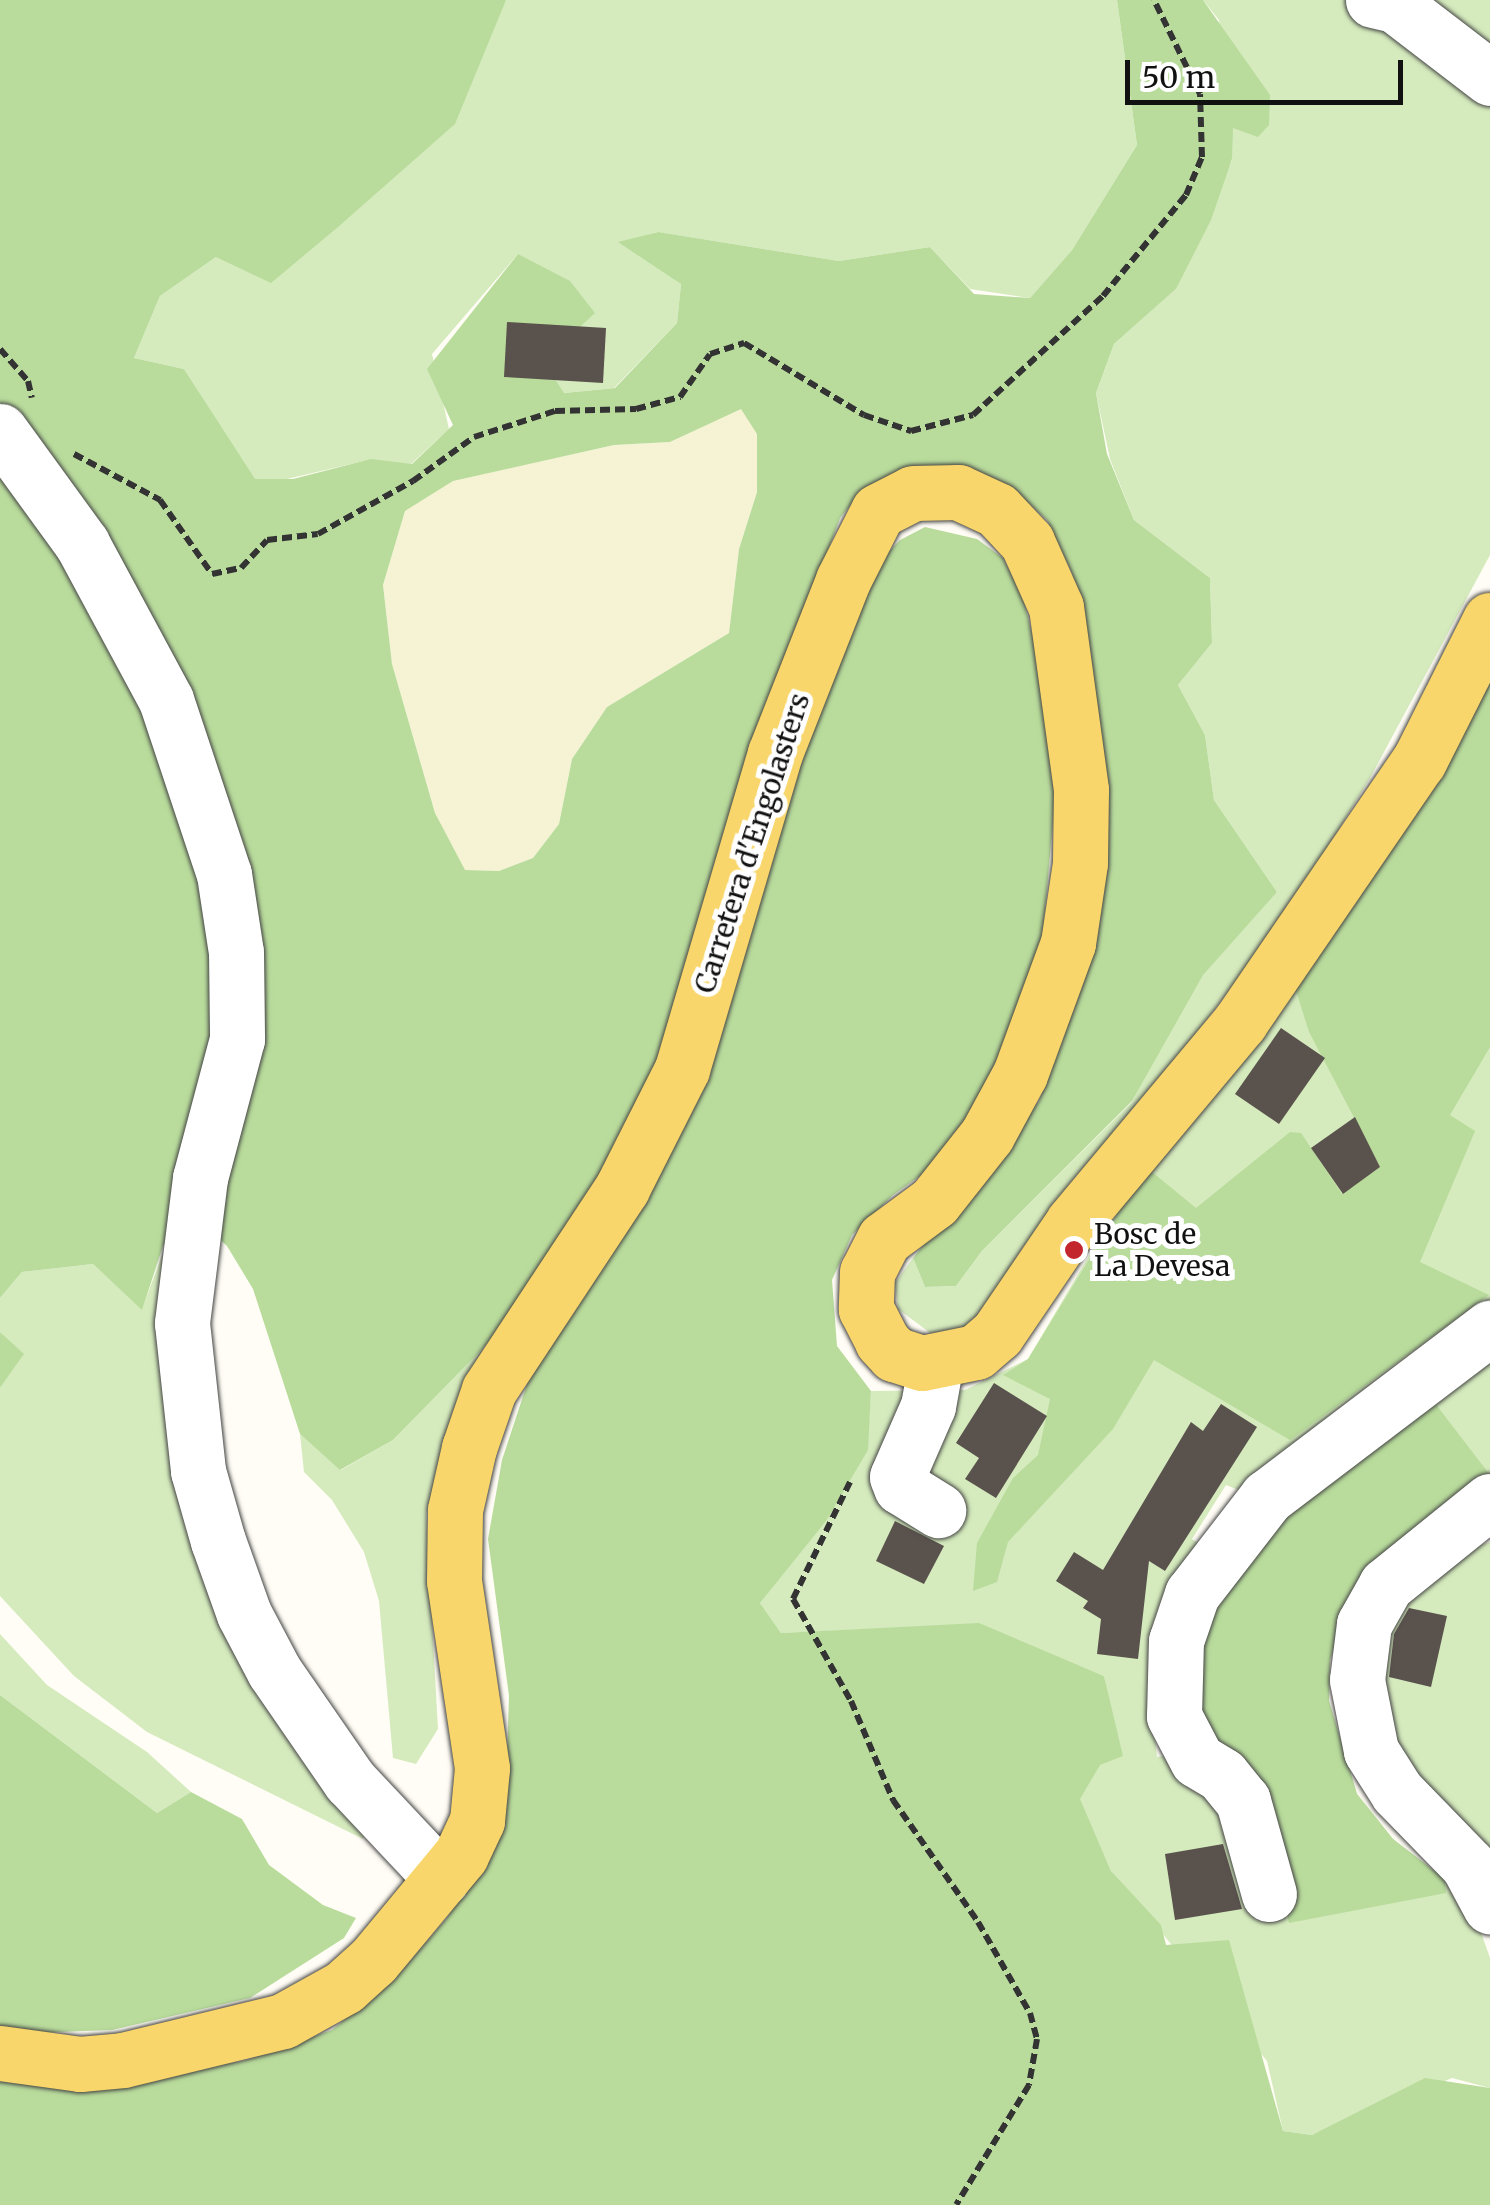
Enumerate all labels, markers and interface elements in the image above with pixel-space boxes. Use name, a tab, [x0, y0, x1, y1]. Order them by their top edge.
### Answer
scale bar	[1130, 40, 1408, 102]
text: 50 m	[1142, 58, 1215, 96]
street label: Carretera d'Engolasters	[688, 689, 816, 997]
place label: Bosc de La Devesa	[1094, 1217, 1230, 1283]
marker: Bosc de La Devesa	[1063, 1239, 1085, 1261]

